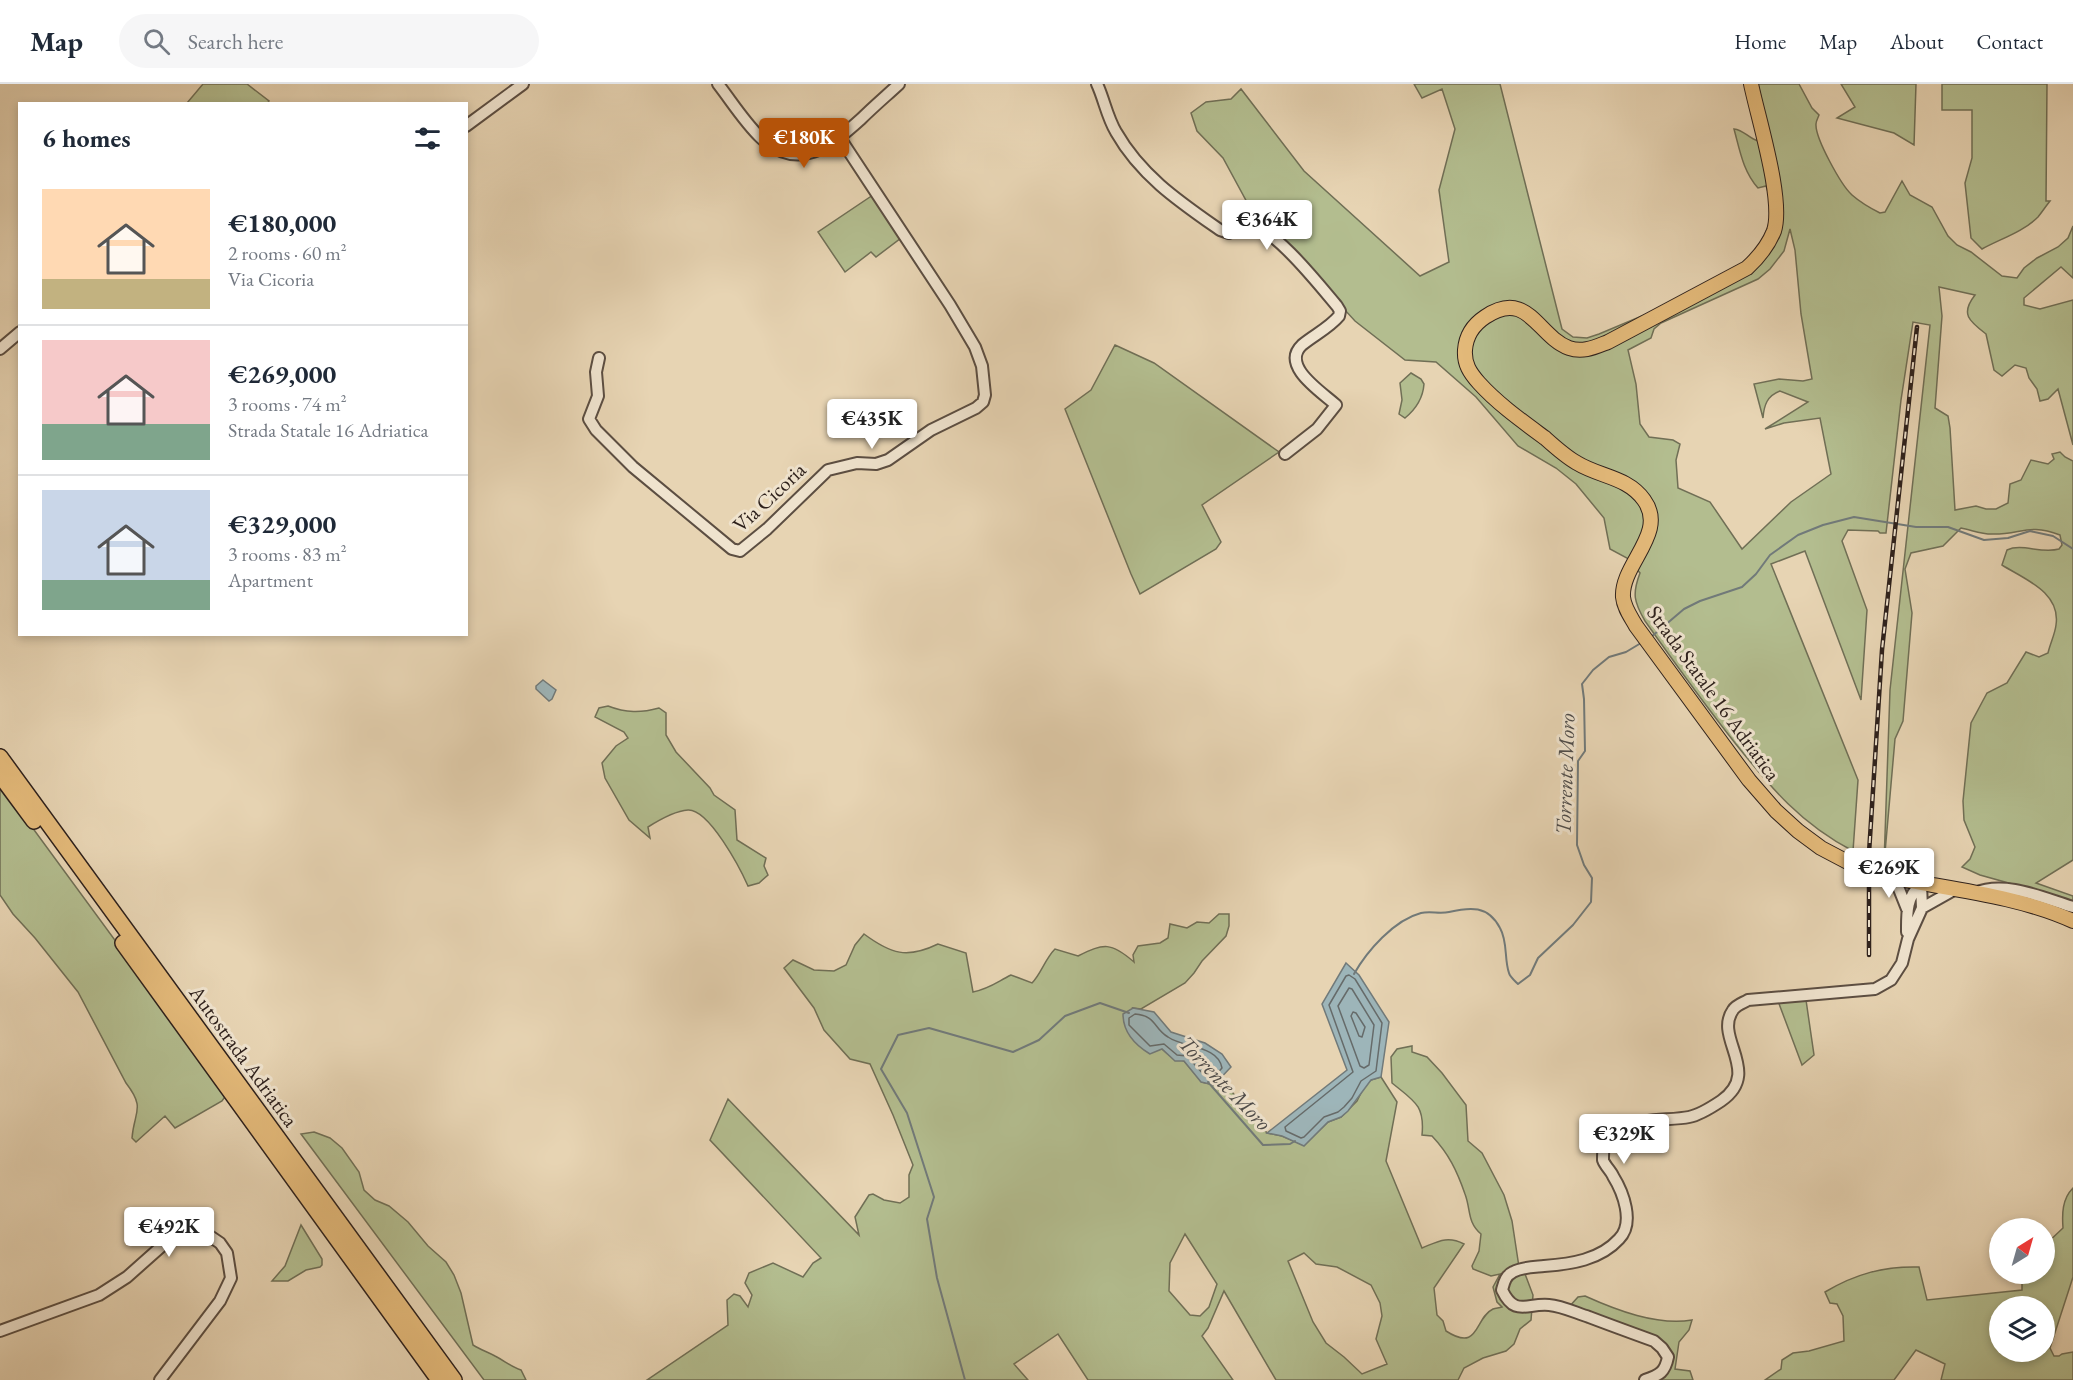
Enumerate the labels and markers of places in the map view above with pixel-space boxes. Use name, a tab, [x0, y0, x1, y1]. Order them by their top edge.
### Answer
pin: €180K	[762, 118, 846, 169]
pin: €364K	[1225, 200, 1309, 251]
pin: €435K	[830, 399, 914, 450]
pin: €269K	[1847, 848, 1931, 899]
pin: €329K	[1582, 1114, 1666, 1165]
pin: €492K	[127, 1207, 211, 1258]

